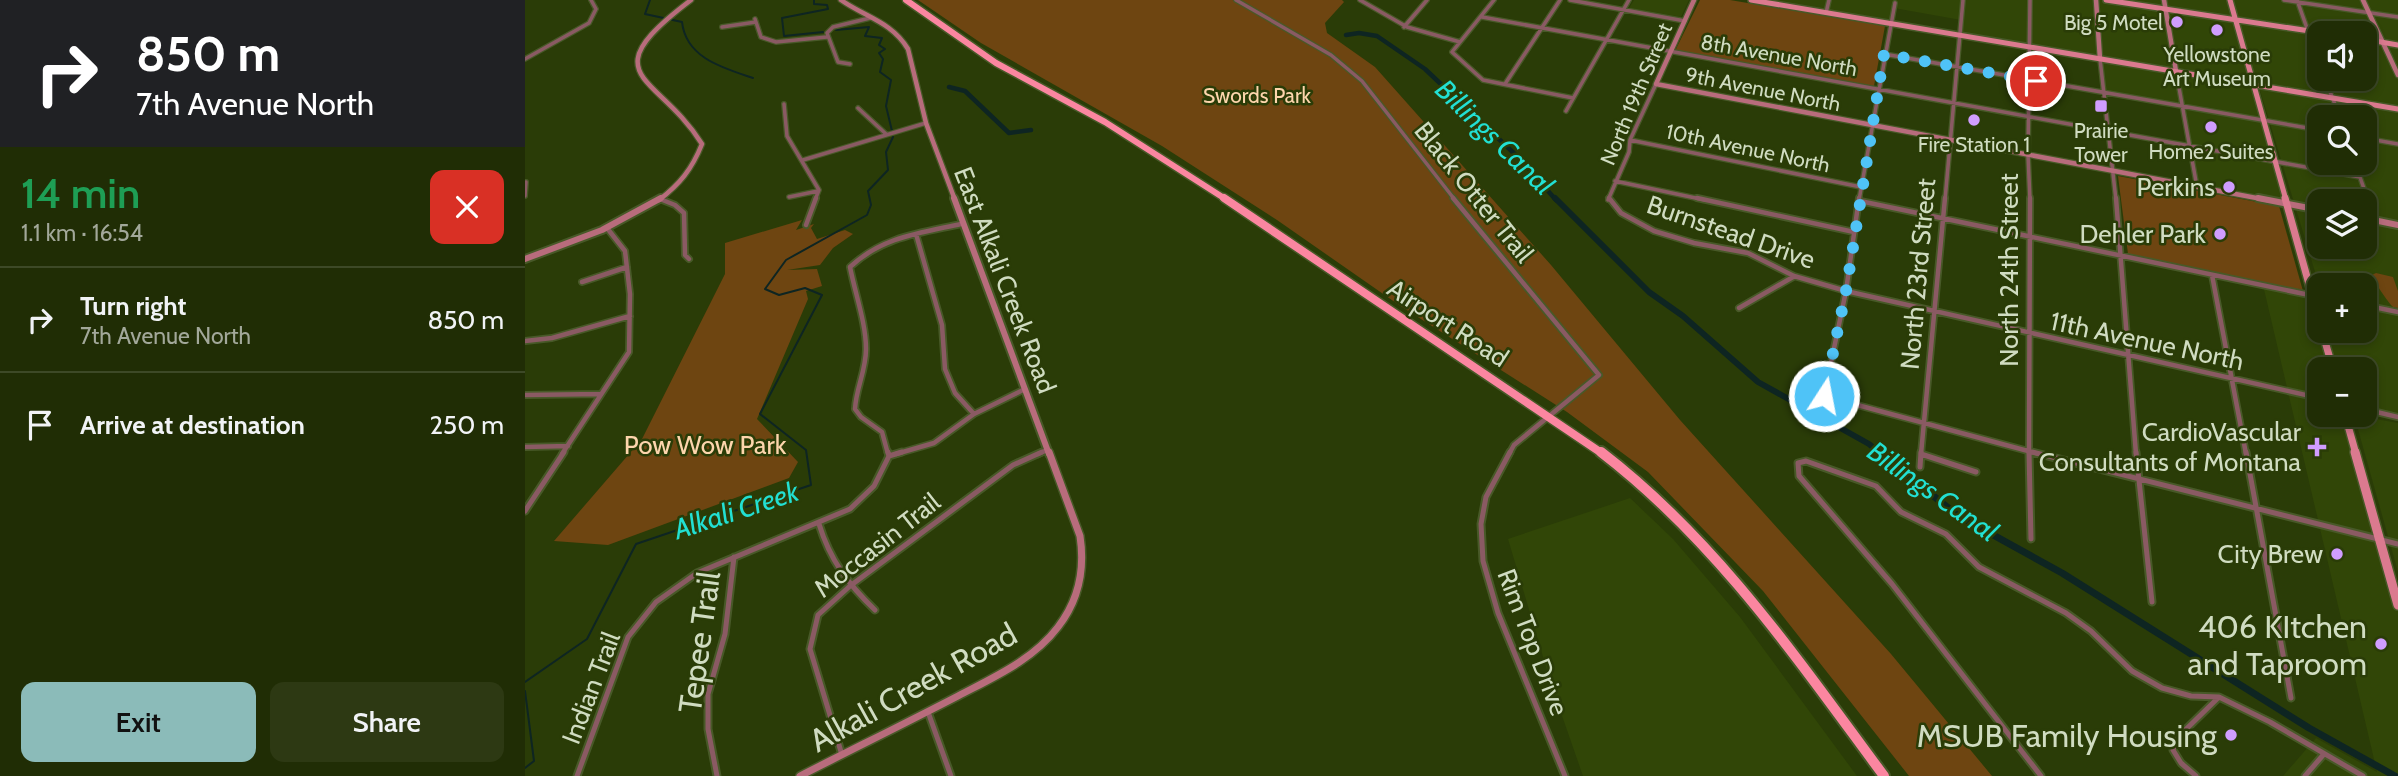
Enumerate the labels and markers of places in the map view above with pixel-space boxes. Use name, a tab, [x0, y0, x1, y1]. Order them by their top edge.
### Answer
place label: Big 5 Motel	[2064, 10, 2163, 35]
marker: Big 5 Motel	[2169, 14, 2185, 30]
marker: Yellowstone Art Museum	[2209, 22, 2225, 38]
place label: Yellowstone Art Museum	[2162, 42, 2271, 91]
pin	[2006, 51, 2066, 111]
marker: Prairie Tower	[2093, 98, 2109, 114]
marker: Fire Station 1	[1966, 112, 1982, 128]
place label: Prairie Tower	[2074, 118, 2129, 167]
marker: Home2 Suites	[2203, 119, 2219, 135]
place label: Fire Station 1	[1918, 132, 2030, 157]
place label: Home2 Suites	[2149, 139, 2274, 164]
place label: Perkins	[2136, 171, 2215, 203]
marker: Perkins	[2221, 179, 2237, 195]
place label: Dehler Park	[2080, 218, 2206, 250]
marker: Dehler Park	[2212, 226, 2228, 242]
place label: CardioVascular Consultants of Montana	[2039, 416, 2302, 478]
marker: CardioVascular Consultants of Montana	[2307, 437, 2327, 457]
place label: City Brew	[2218, 538, 2323, 570]
marker: City Brew	[2329, 546, 2345, 562]
place label: 406 KItchen and Taproom	[2188, 607, 2367, 683]
marker: 406 KItchen and Taproom	[2373, 636, 2389, 652]
place label: MSUB Family Housing	[1917, 716, 2218, 755]
marker: MSUB Family Housing	[2223, 727, 2239, 743]

